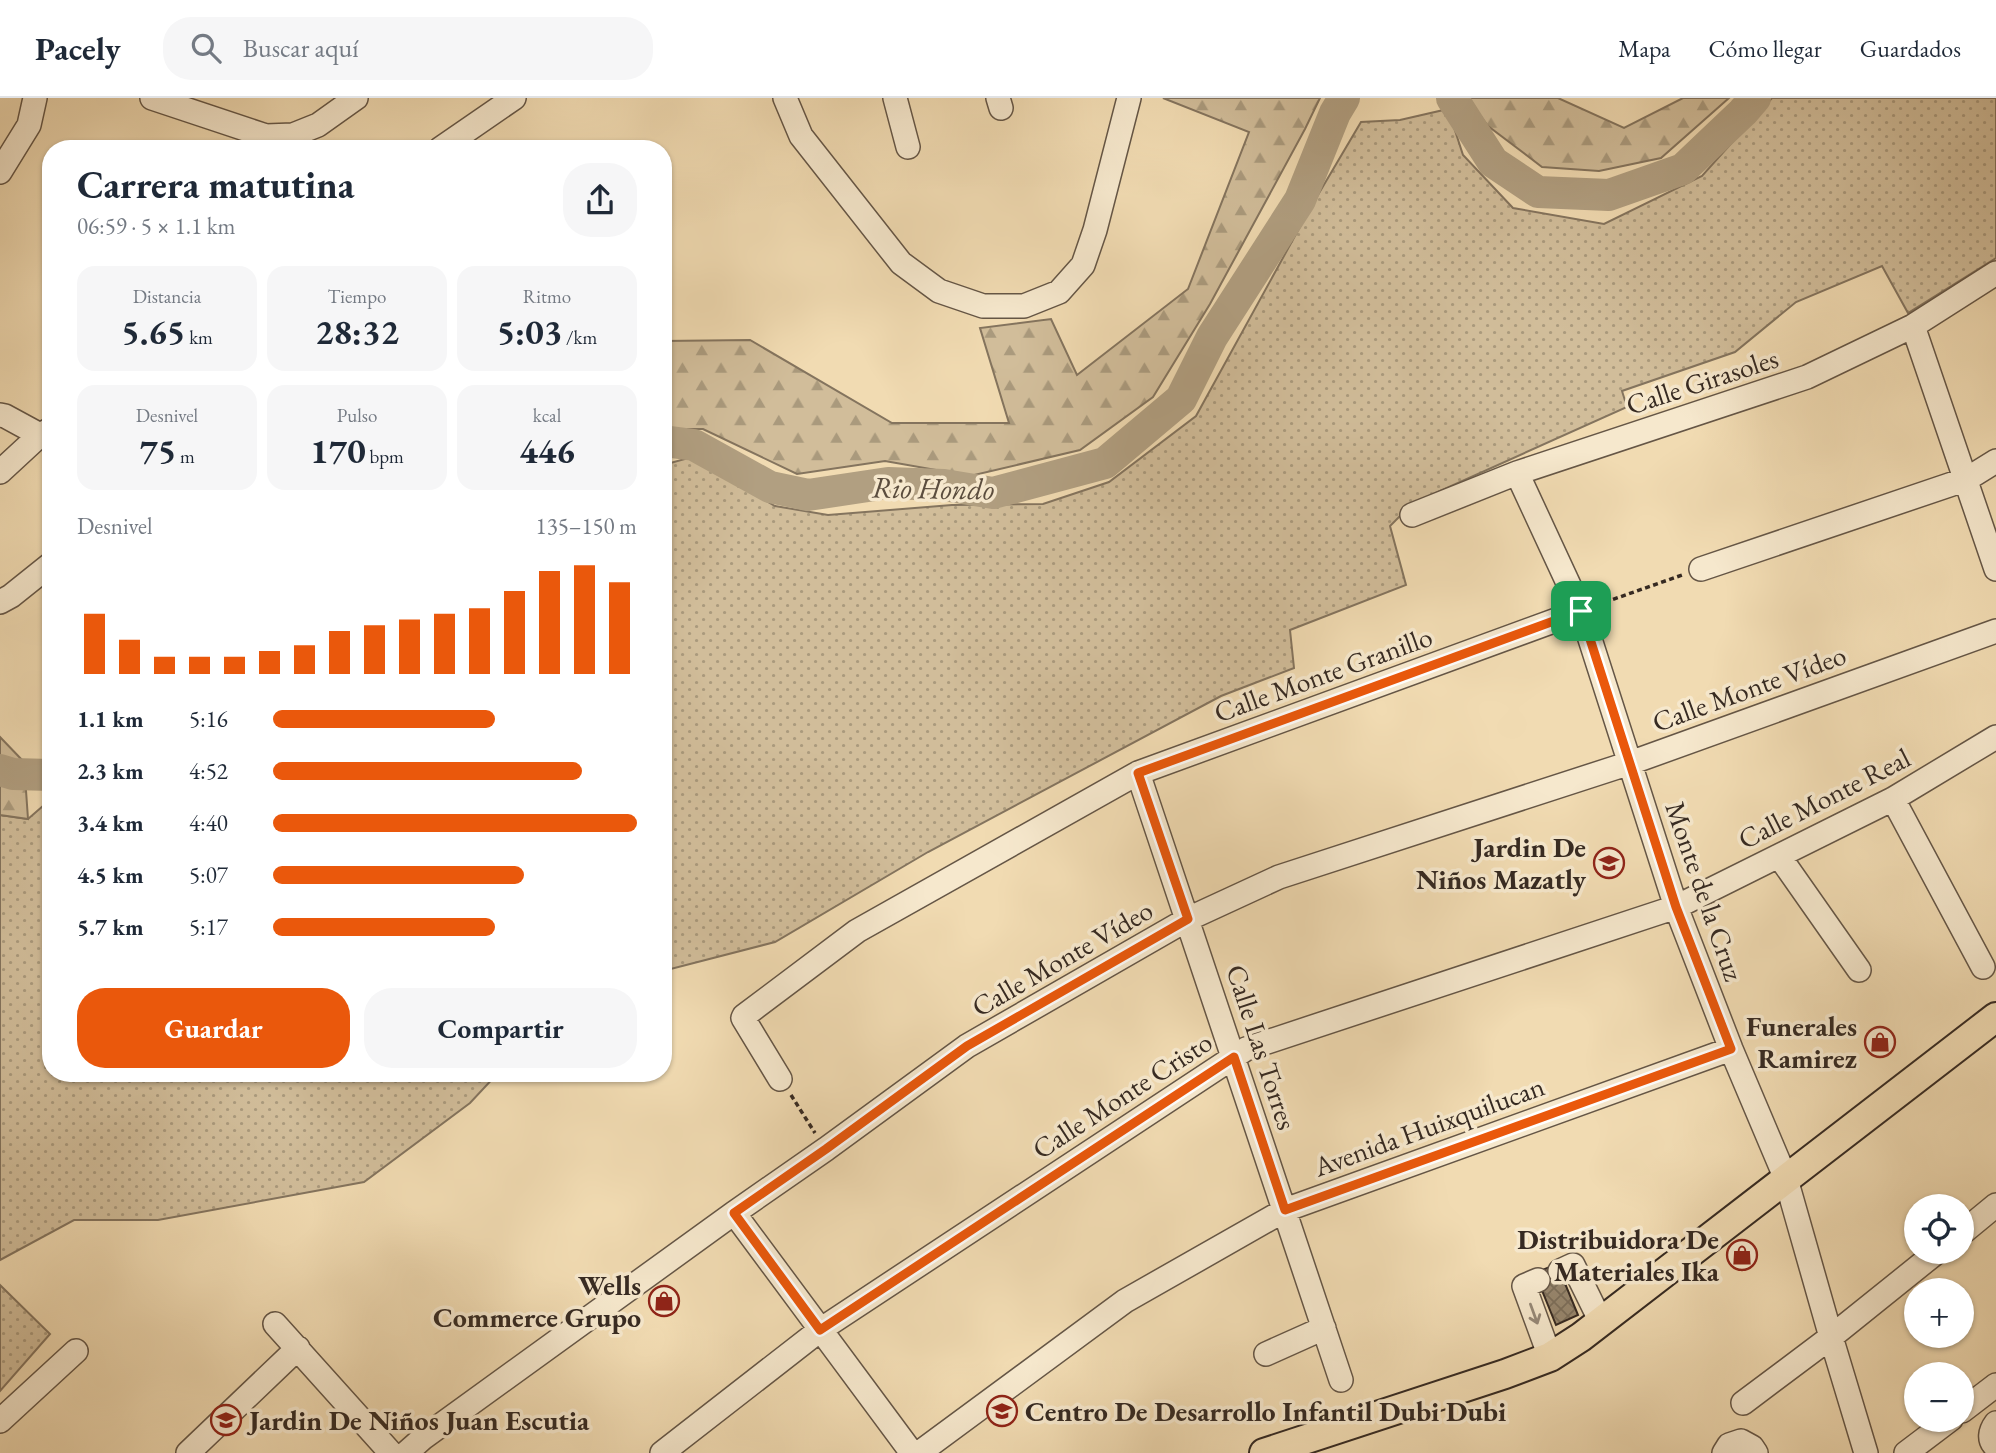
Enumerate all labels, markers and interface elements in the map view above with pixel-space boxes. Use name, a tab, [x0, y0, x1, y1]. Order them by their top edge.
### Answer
search box	[163, 17, 653, 80]
text: Pacely	[35, 27, 121, 70]
icon: search	[187, 29, 225, 67]
text: Buscar aquí	[243, 31, 359, 65]
text: Mapa	[1618, 33, 1671, 64]
text: Cómo llegar	[1709, 33, 1822, 64]
text: Guardados	[1860, 33, 1961, 64]
text: Carrera matutina	[77, 160, 354, 209]
button: share	[563, 163, 637, 237]
text: 06:59 · 5 × 1.1 km	[77, 211, 235, 241]
text: Distancia	[133, 284, 201, 309]
text: Tiempo	[328, 284, 386, 309]
text: Ritmo	[523, 284, 571, 309]
text: 5.65	[121, 309, 185, 354]
text: 28:32	[315, 309, 399, 354]
text: 5:03	[497, 309, 562, 354]
text: km	[185, 325, 213, 350]
text: /km	[562, 325, 597, 350]
street label: Calle Girasoles	[1621, 339, 1783, 423]
text: Desnivel	[136, 403, 198, 428]
text: Pulso	[337, 403, 377, 428]
text: kcal	[533, 403, 561, 428]
text: 75	[139, 428, 176, 473]
text: 170	[310, 428, 366, 473]
text: 446	[519, 428, 575, 473]
text: m	[176, 444, 195, 469]
text: bpm	[366, 444, 404, 469]
water label: Rio Hondo	[871, 467, 995, 509]
text: Desnivel	[77, 511, 153, 541]
text: 135–150 m	[536, 511, 637, 541]
pin	[1551, 581, 1611, 641]
icon: arrive	[1562, 592, 1600, 630]
street label: Calle Monte Granillo	[1209, 618, 1437, 730]
street label: Calle Monte Vídeo	[1647, 636, 1851, 740]
text: 1.1 km	[77, 704, 144, 734]
text: 5:16	[189, 704, 228, 734]
street label: Calle Monte Real	[1732, 739, 1916, 857]
text: 2.3 km	[77, 756, 144, 786]
text: 4:52	[189, 756, 228, 786]
street label: Monte de la Cruz	[1657, 797, 1753, 986]
text: 3.4 km	[77, 808, 144, 838]
text: 4:40	[189, 808, 228, 838]
place label: Jardin De Niños Mazatly	[1416, 829, 1587, 897]
school or university icon: Jardin De Niños Mazatly	[1592, 846, 1626, 880]
text: 4.5 km	[77, 860, 144, 890]
text: 5:07	[189, 860, 228, 890]
street label: Calle Monte Vídeo	[965, 892, 1159, 1024]
text: 5.7 km	[77, 912, 144, 942]
text: 5:17	[189, 912, 228, 942]
street label: Calle Las Torres	[1218, 960, 1306, 1134]
button: Guardar	[77, 988, 350, 1068]
button: Compartir	[364, 988, 637, 1068]
place label: Funerales Ramirez	[1746, 1008, 1857, 1076]
street label: Calle Monte Cristo	[1025, 1023, 1219, 1167]
shop icon: Funerales Ramirez	[1863, 1025, 1897, 1059]
street label: Avenida Huixquilucan	[1308, 1067, 1549, 1185]
map controls	[1904, 1194, 1974, 1432]
button: locate	[1904, 1194, 1974, 1264]
place label: Distribuidora De Materiales Ika	[1517, 1221, 1720, 1289]
shop icon: Distribuidora De Materiales Ika	[1725, 1238, 1759, 1272]
place label: Wells Commerce Grupo	[433, 1267, 641, 1335]
button: +	[1904, 1278, 1974, 1348]
shop icon: Wells Commerce Grupo	[647, 1284, 681, 1318]
one-way arrow	[1529, 1303, 1541, 1325]
button: −	[1904, 1362, 1974, 1432]
place label: Centro De Desarrollo Infantil Dubi Dubi	[1025, 1393, 1506, 1429]
school or university icon: Centro De Desarrollo Infantil Dubi Dubi	[985, 1394, 1019, 1428]
place label: Jardin De Niños Juan Escutia	[246, 1402, 590, 1438]
school or university icon: Jardin De Niños Juan Escutia	[209, 1403, 243, 1437]

